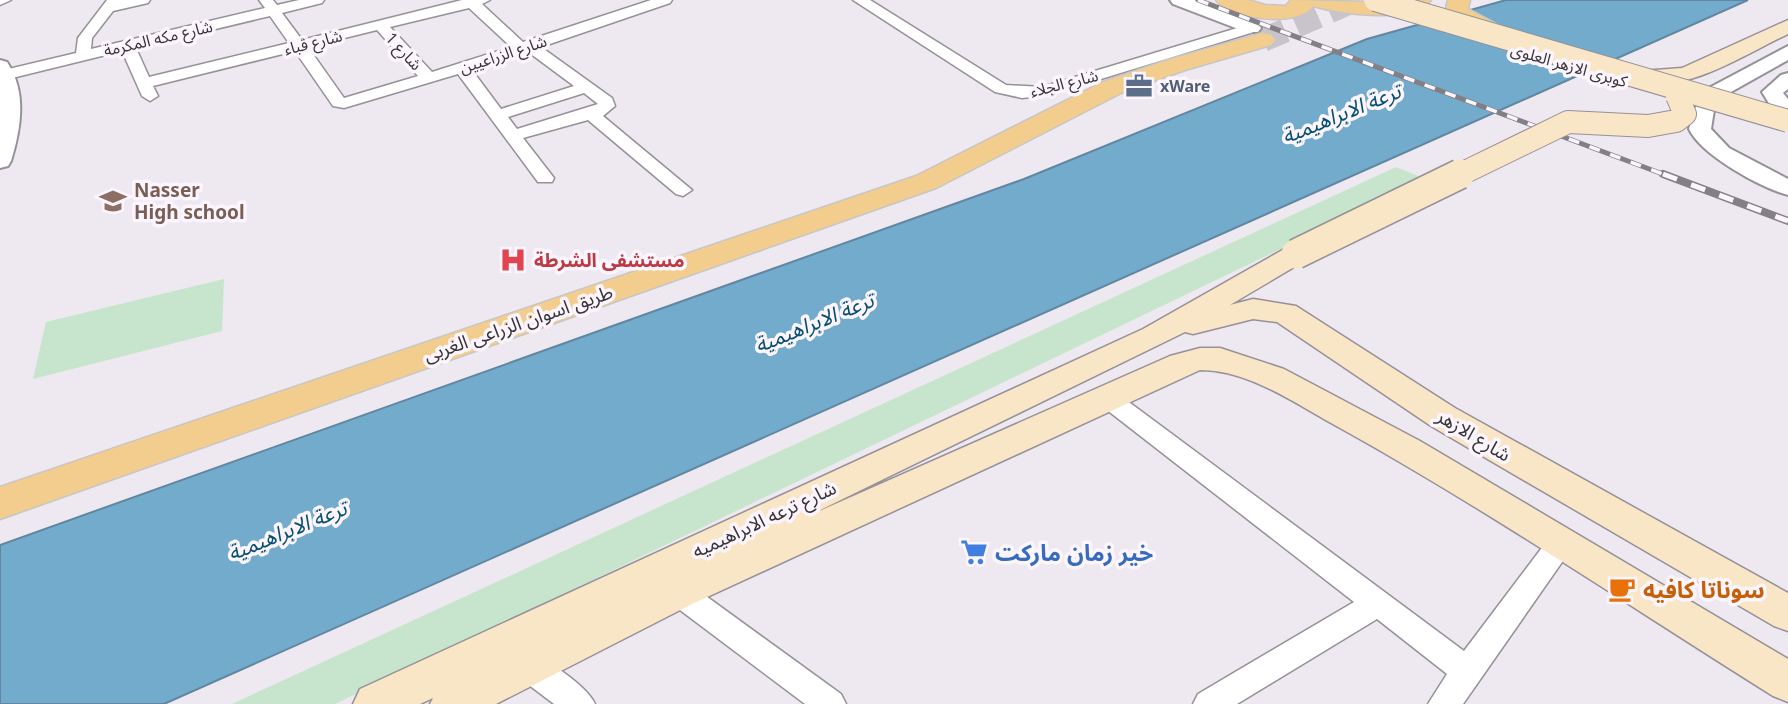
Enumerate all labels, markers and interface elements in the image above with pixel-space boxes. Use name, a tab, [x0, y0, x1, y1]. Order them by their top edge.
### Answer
street label: شارع مكه المكرمة	[101, 15, 215, 63]
street label: شارع قباء	[282, 24, 345, 62]
street label: شارع 1	[379, 27, 427, 76]
street label: شارع الزراعيين	[457, 30, 550, 80]
street label: كوبرى الازهر العلوى	[1508, 38, 1630, 92]
street label: شارع الجلاء	[1028, 64, 1101, 104]
office icon: xWare	[1124, 71, 1154, 101]
place label: xWare	[1160, 75, 1210, 97]
water label: ترعة الابراهيمية	[1277, 75, 1407, 150]
place label: Nasser High school	[134, 177, 245, 225]
school or university icon: Nasser High school	[98, 186, 128, 216]
hospital icon: مستشفى الشرطة	[498, 245, 528, 275]
place label: مستشفى الشرطة	[534, 247, 684, 273]
street label: طريق اسوان الزراعى الغربى	[420, 278, 616, 368]
water label: ترعة الابراهيمية	[750, 284, 880, 359]
street label: شارع الازهر	[1431, 402, 1516, 468]
street label: شارع ترعه الابراهيميه	[688, 474, 841, 565]
water label: ترعة الابراهيمية	[223, 492, 353, 567]
place label: خير زمان ماركت	[995, 536, 1153, 568]
supermarket icon: خير زمان ماركت	[959, 537, 989, 567]
place label: سوناتا كافيه	[1643, 573, 1765, 605]
cafe icon: سوناتا كافيه	[1607, 574, 1637, 604]

